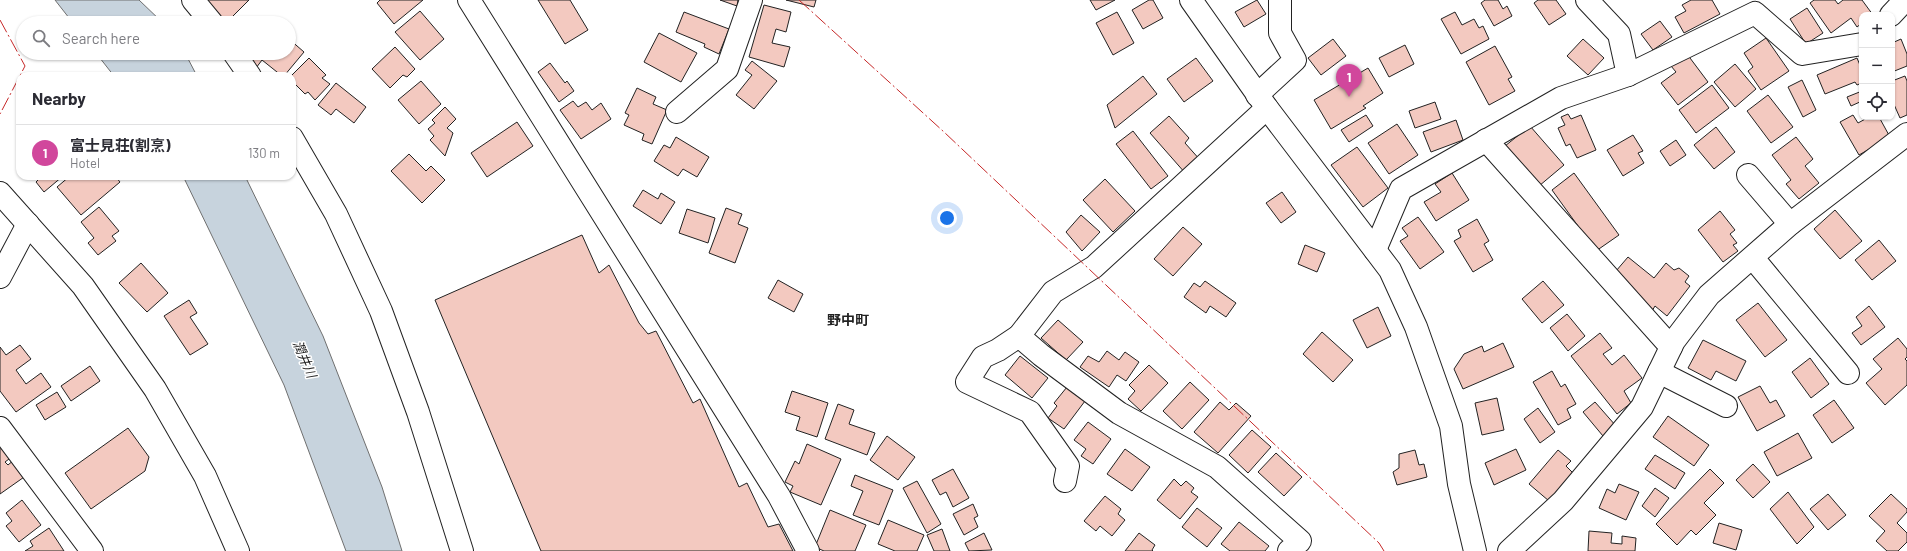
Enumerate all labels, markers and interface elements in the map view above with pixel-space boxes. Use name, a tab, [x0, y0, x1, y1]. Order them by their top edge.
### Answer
map controls	[1859, 12, 1895, 120]
button: +	[1859, 12, 1895, 48]
search box	[16, 16, 296, 60]
icon: search	[30, 27, 52, 49]
text: Search here	[62, 29, 140, 47]
button: −	[1859, 48, 1895, 84]
pin: 1	[1336, 64, 1362, 97]
button: locate	[1859, 84, 1895, 120]
text: Nearby	[32, 88, 86, 108]
text: 富士見荘(割烹)	[70, 136, 170, 154]
text: 1	[43, 145, 47, 161]
text: 130 m	[248, 145, 280, 161]
text: Hotel	[70, 155, 100, 171]
your location	[937, 208, 957, 228]
district label: 野中町	[827, 311, 869, 328]
water label: 潤井川	[290, 338, 321, 382]

